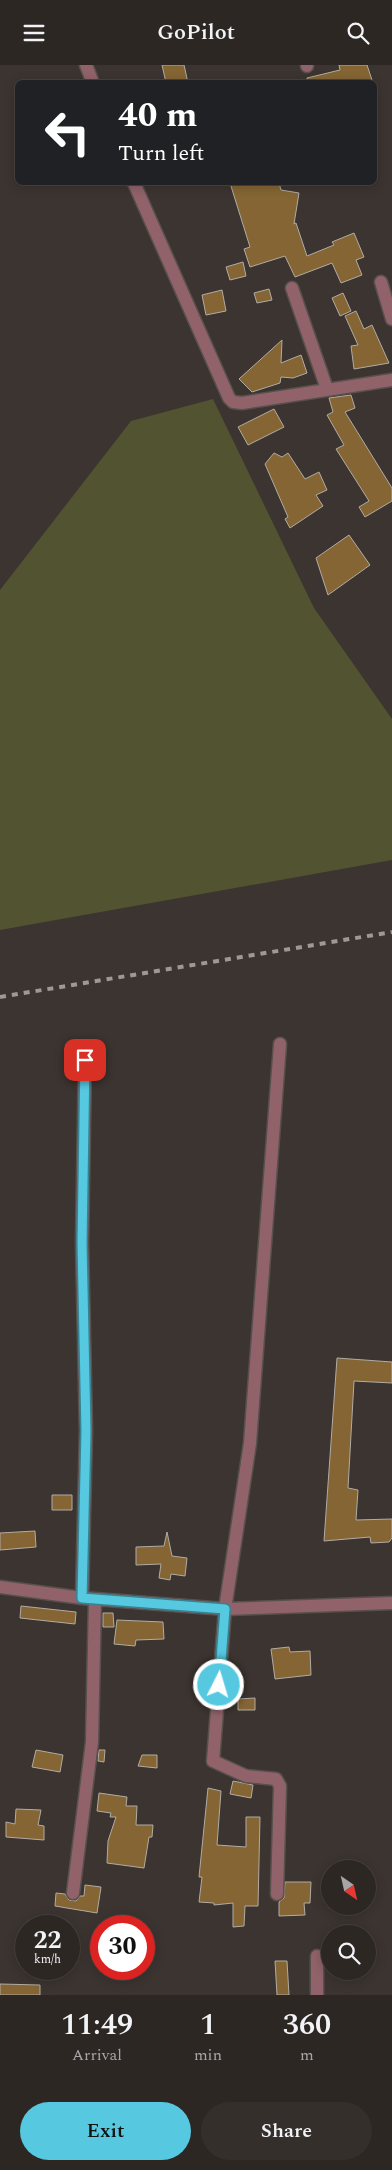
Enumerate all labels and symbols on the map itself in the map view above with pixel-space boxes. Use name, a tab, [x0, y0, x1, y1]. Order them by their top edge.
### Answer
pin	[64, 1039, 106, 1081]
position arrow	[192, 1658, 244, 1710]
north arrow	[321, 1860, 376, 1915]
speed limit sign: 30	[90, 1915, 155, 1980]

